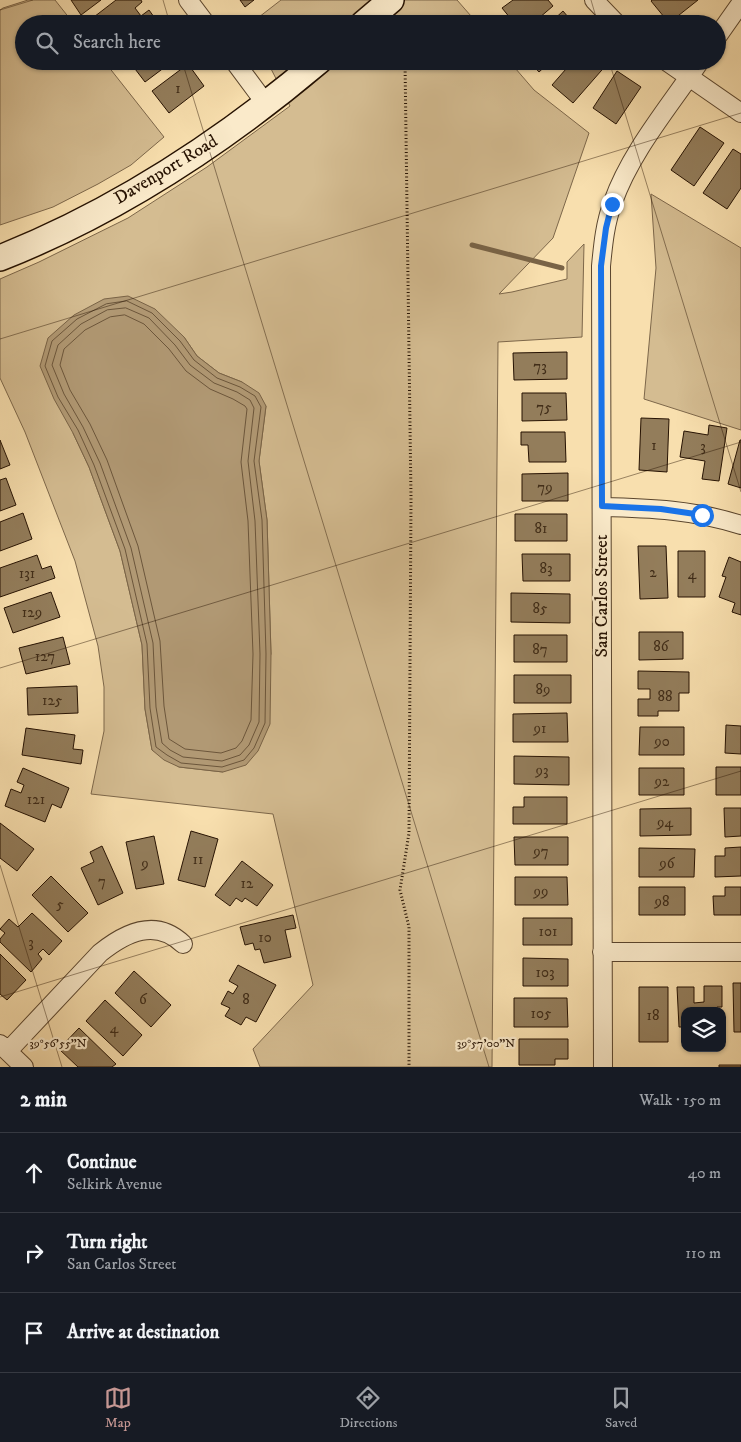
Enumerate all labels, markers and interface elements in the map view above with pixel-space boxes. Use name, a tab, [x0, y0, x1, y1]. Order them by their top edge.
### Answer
search box	[15, 15, 726, 70]
icon: search	[33, 29, 61, 57]
text: Search here	[73, 31, 161, 54]
house number: 1	[175, 79, 181, 98]
street label: Davenport Road	[110, 130, 222, 210]
route end	[601, 193, 624, 216]
house number: 73	[533, 357, 547, 376]
house number: 75	[536, 398, 552, 417]
house number: 1	[651, 436, 657, 455]
house number: 3	[700, 437, 706, 456]
house number: 79	[537, 478, 553, 497]
route start	[691, 504, 714, 527]
house number: 81	[534, 519, 548, 538]
street label: San Carlos Street	[591, 534, 613, 658]
house number: 83	[539, 559, 553, 578]
house number: 2	[649, 563, 657, 582]
house number: 131	[19, 564, 35, 583]
house number: 4	[688, 565, 697, 584]
house number: 85	[533, 599, 548, 618]
house number: 129	[22, 603, 42, 622]
house number: 86	[653, 637, 670, 656]
house number: 87	[532, 640, 548, 659]
house number: 127	[35, 647, 55, 666]
house number: 89	[536, 680, 551, 699]
house number: 88	[657, 687, 673, 706]
house number: 125	[42, 691, 63, 710]
house number: 91	[533, 719, 546, 738]
house number: 90	[653, 732, 670, 751]
house number: 93	[534, 761, 549, 780]
house number: 92	[654, 772, 670, 791]
house number: 121	[27, 790, 45, 809]
house number: 94	[656, 813, 673, 832]
house number: 97	[532, 842, 549, 861]
house number: 11	[192, 850, 204, 869]
house number: 9	[140, 854, 149, 873]
house number: 96	[658, 854, 676, 873]
house number: 7	[98, 872, 106, 891]
house number: 12	[241, 874, 254, 893]
house number: 99	[533, 882, 548, 901]
house number: 98	[654, 892, 670, 911]
house number: 5	[56, 895, 64, 914]
house number: 101	[539, 922, 557, 941]
house number: 10	[258, 928, 272, 947]
house number: 3	[28, 933, 34, 952]
house number: 103	[535, 963, 555, 982]
house number: 6	[139, 990, 148, 1009]
house number: 8	[242, 990, 250, 1009]
house number: 105	[531, 1004, 552, 1023]
house number: 18	[646, 1006, 660, 1025]
map controls	[681, 1007, 726, 1052]
button: layers	[681, 1007, 726, 1052]
house number: 4	[110, 1019, 119, 1038]
text: 39°56'55"N	[29, 1036, 87, 1051]
text: 39°57'00"N	[457, 1036, 515, 1051]
text: 2 min	[20, 1087, 67, 1113]
text: Walk · 150 m	[639, 1090, 721, 1110]
text: Continue	[67, 1151, 137, 1174]
icon: ahead	[20, 1159, 48, 1187]
text: 40 m	[688, 1163, 721, 1183]
text: Selkirk Avenue	[67, 1174, 162, 1194]
text: Turn right	[67, 1231, 147, 1254]
icon: right	[20, 1239, 48, 1267]
text: 110 m	[685, 1243, 721, 1263]
text: San Carlos Street	[67, 1254, 176, 1274]
icon: arrive	[20, 1319, 48, 1347]
text: Arrive at destination	[67, 1321, 219, 1344]
tab: Map	[104, 1384, 132, 1432]
tab: Directions	[339, 1384, 397, 1432]
tab: Saved	[605, 1384, 637, 1432]

